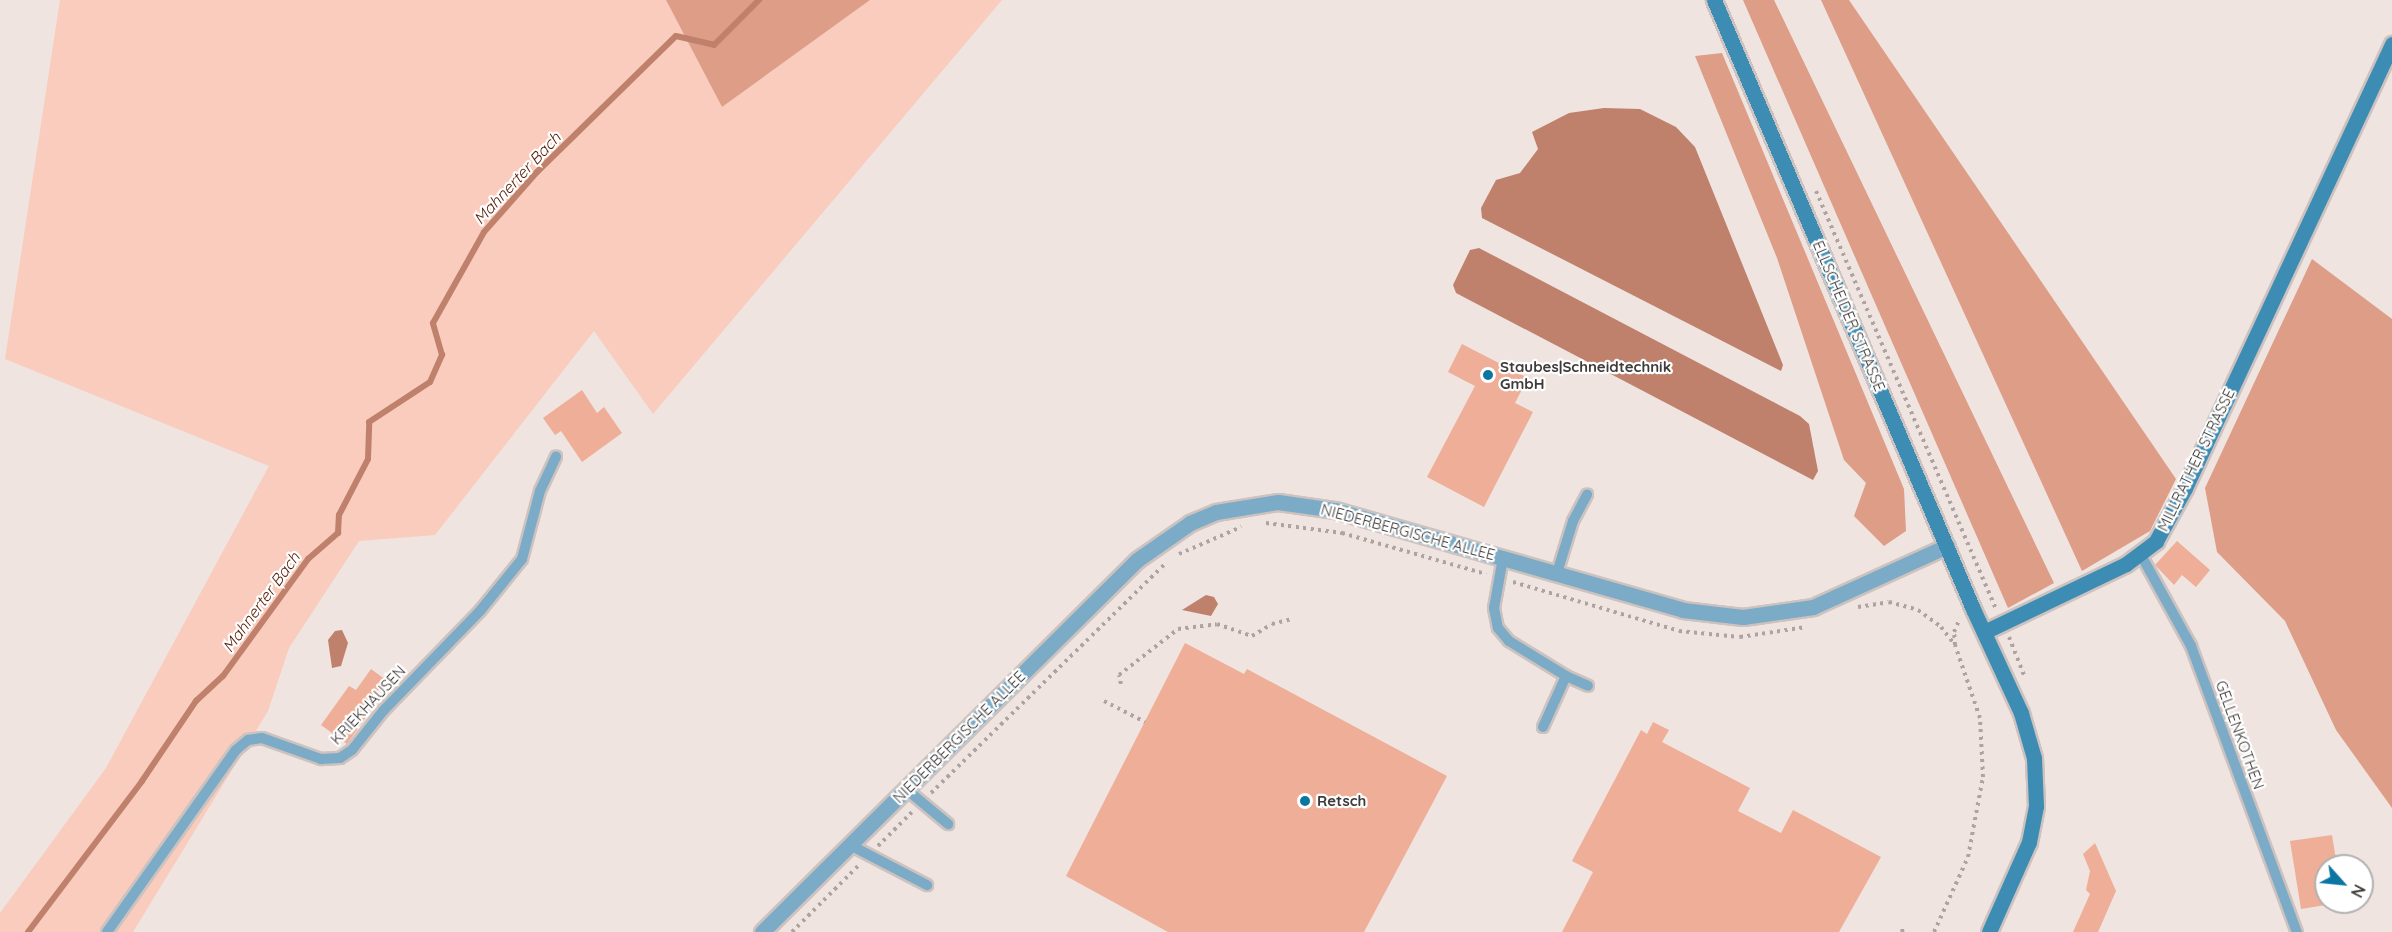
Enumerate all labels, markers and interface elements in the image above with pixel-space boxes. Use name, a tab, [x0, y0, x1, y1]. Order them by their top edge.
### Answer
water label: Mahnerter Bach	[469, 128, 565, 228]
street label: ELLSCHEIDER STRASSE	[1809, 238, 1889, 394]
place label: Staubes|Schneidtechnik GmbH	[1500, 357, 1671, 392]
marker: Staubes|Schneidtechnik GmbH	[1481, 368, 1495, 382]
street label: MILLRATHER STRASSE	[2154, 386, 2238, 534]
street label: NIEDERBERGISCHE ALLEE	[1319, 500, 1497, 564]
water label: Mahnerter Bach	[218, 548, 304, 656]
street label: KRIEKHAUSEN	[327, 662, 409, 748]
street label: NIEDERBERGISCHE ALLEE	[889, 667, 1029, 807]
street label: GELLENKOTHEN	[2212, 678, 2268, 792]
place label: Retsch	[1317, 792, 1366, 810]
marker: Retsch	[1298, 794, 1312, 808]
north arrow	[2314, 854, 2374, 914]
text: N	[2347, 881, 2370, 901]

